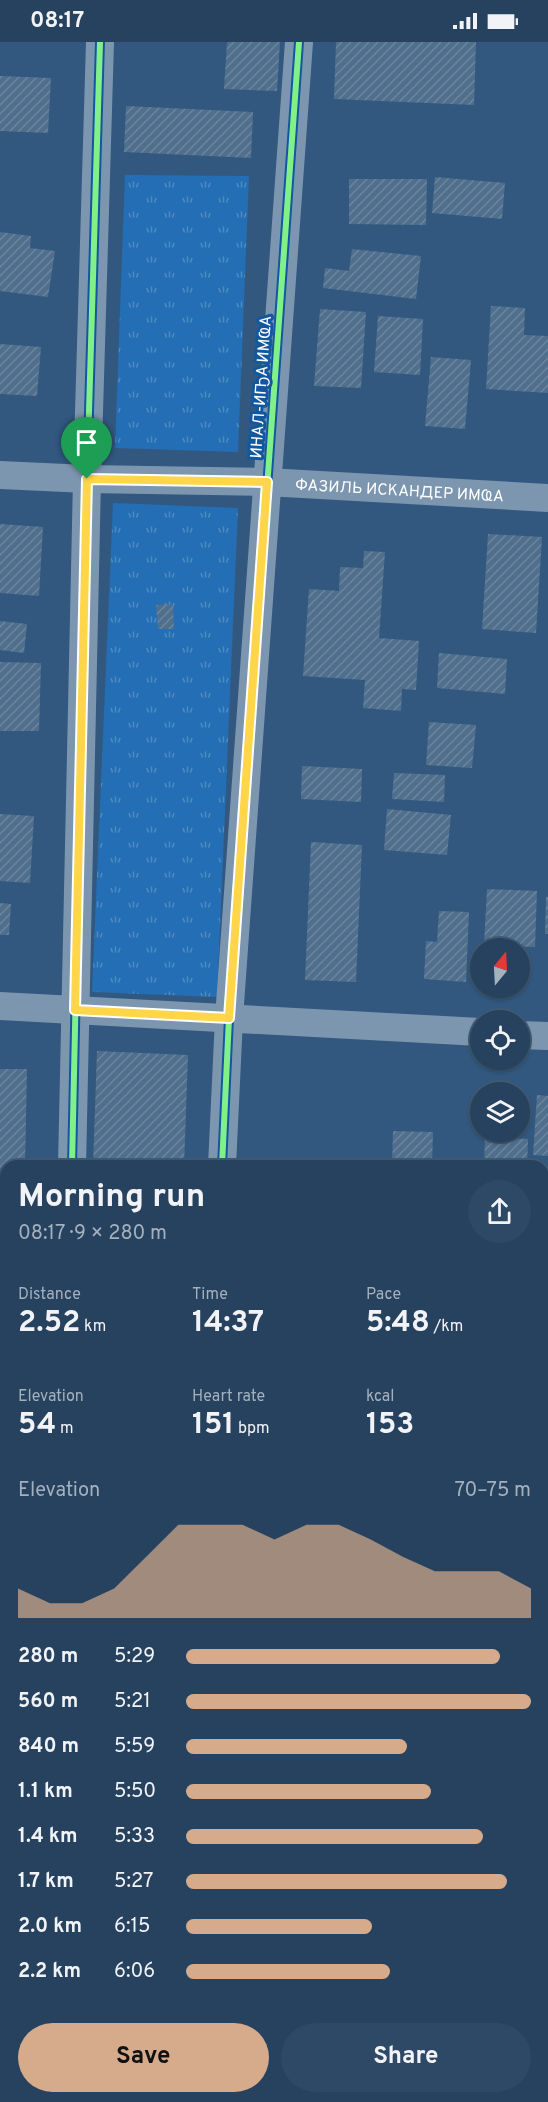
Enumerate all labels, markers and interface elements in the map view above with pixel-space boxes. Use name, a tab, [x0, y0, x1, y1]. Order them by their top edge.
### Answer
text: 08:17	[30, 8, 84, 35]
street label: ИНАЛ-ИҦА ИМҨА	[247, 315, 277, 459]
pin	[61, 417, 112, 479]
icon: arrive	[70, 426, 103, 459]
street label: ФАЗИЛЬ ИСКАНДЕР ИМҨА	[295, 476, 504, 507]
north arrow	[470, 938, 530, 998]
map controls	[470, 938, 530, 1142]
button: locate	[470, 1010, 530, 1070]
button: layers	[470, 1082, 530, 1142]
text: Morning run	[18, 1177, 205, 1219]
button: share	[468, 1180, 531, 1243]
text: 08:17 · 9 × 280 m	[18, 1221, 167, 1247]
text: Distance	[18, 1285, 81, 1305]
text: Time	[192, 1285, 228, 1305]
text: Pace	[366, 1285, 401, 1305]
text: 2.52	[18, 1305, 80, 1342]
text: 14:37	[192, 1305, 264, 1342]
text: 5:48	[366, 1305, 430, 1342]
text: km	[80, 1317, 106, 1337]
text: /km	[430, 1317, 463, 1337]
text: Elevation	[18, 1387, 84, 1407]
text: Heart rate	[192, 1387, 265, 1407]
text: kcal	[366, 1387, 394, 1407]
text: 54	[18, 1407, 56, 1444]
text: 151	[192, 1407, 234, 1444]
text: 153	[366, 1407, 414, 1444]
text: m	[56, 1419, 74, 1439]
text: bpm	[234, 1419, 270, 1439]
text: Elevation	[18, 1478, 100, 1504]
text: 70–75 m	[455, 1478, 531, 1504]
text: 280 m	[18, 1644, 78, 1670]
text: 5:29	[114, 1644, 155, 1670]
text: 560 m	[18, 1689, 78, 1715]
text: 5:21	[114, 1689, 151, 1715]
text: 840 m	[18, 1734, 79, 1760]
text: 5:59	[114, 1734, 155, 1760]
text: 1.1 km	[18, 1779, 73, 1805]
text: 5:50	[114, 1779, 156, 1805]
text: 1.4 km	[18, 1824, 78, 1850]
text: 5:33	[114, 1824, 155, 1850]
text: 1.7 km	[18, 1869, 74, 1895]
text: 5:27	[114, 1869, 153, 1895]
text: 2.0 km	[18, 1914, 82, 1940]
text: 6:15	[114, 1914, 150, 1940]
text: 2.2 km	[18, 1959, 81, 1985]
text: 6:06	[114, 1959, 155, 1985]
button: Save	[18, 2023, 269, 2092]
button: Share	[281, 2023, 531, 2092]

